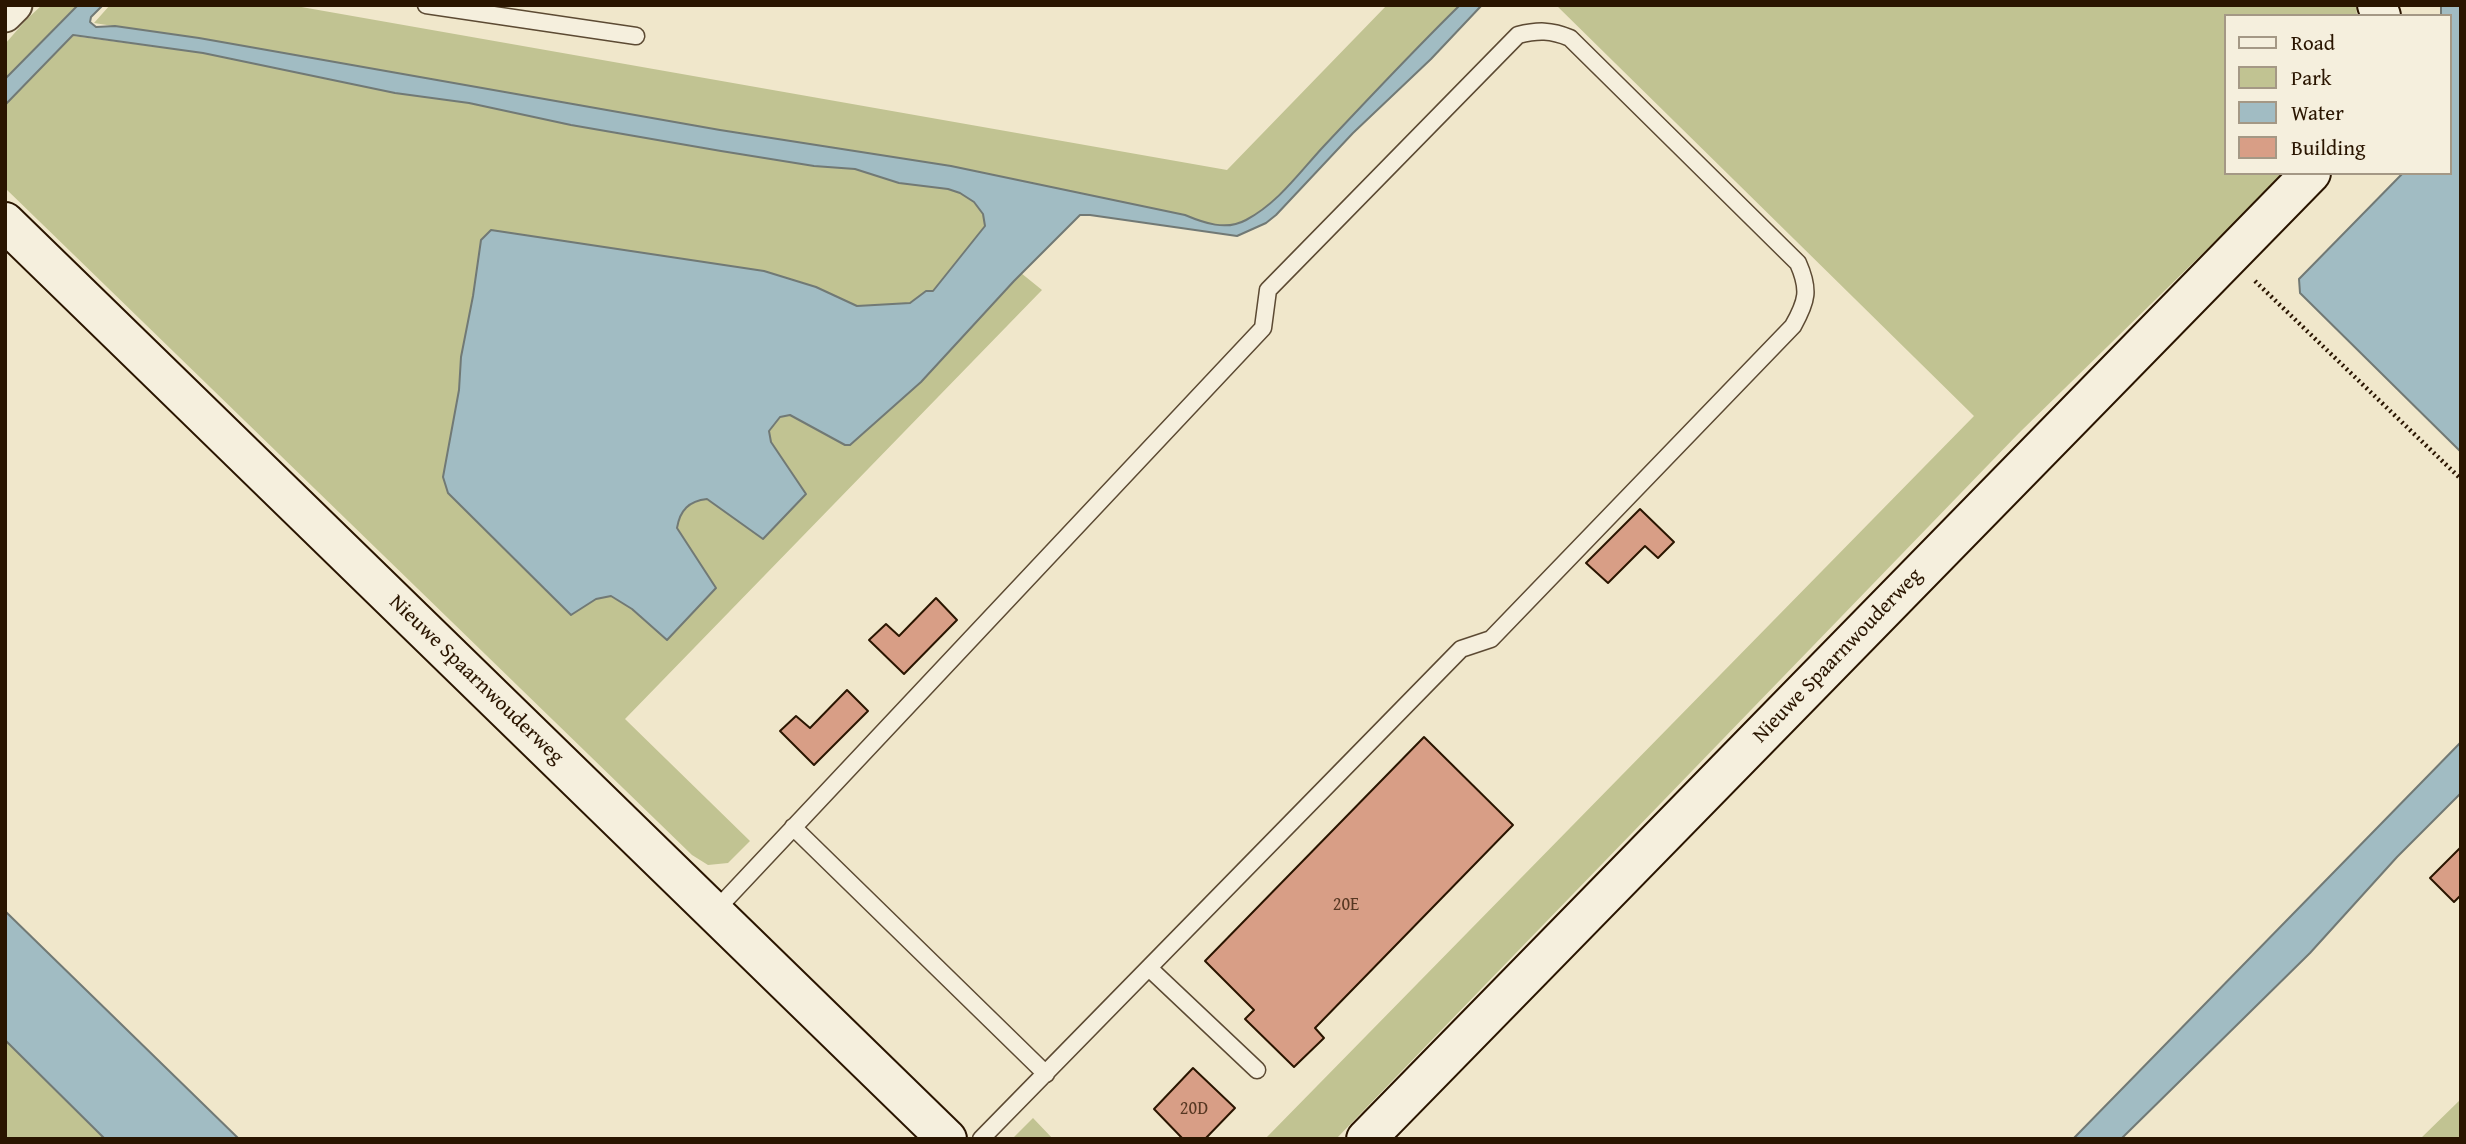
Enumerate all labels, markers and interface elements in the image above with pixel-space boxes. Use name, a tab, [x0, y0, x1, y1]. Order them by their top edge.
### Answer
legend	[2224, 14, 2452, 175]
text: Road	[2291, 27, 2335, 58]
text: Park	[2291, 62, 2332, 93]
text: Water	[2291, 97, 2344, 128]
text: Building	[2291, 132, 2365, 163]
street label: Nieuwe Spaarnwouderweg	[1748, 563, 1928, 749]
street label: Nieuwe Spaarnwouderweg	[383, 590, 569, 770]
house number: 20E	[1333, 894, 1359, 916]
house number: 20D	[1180, 1098, 1208, 1120]

